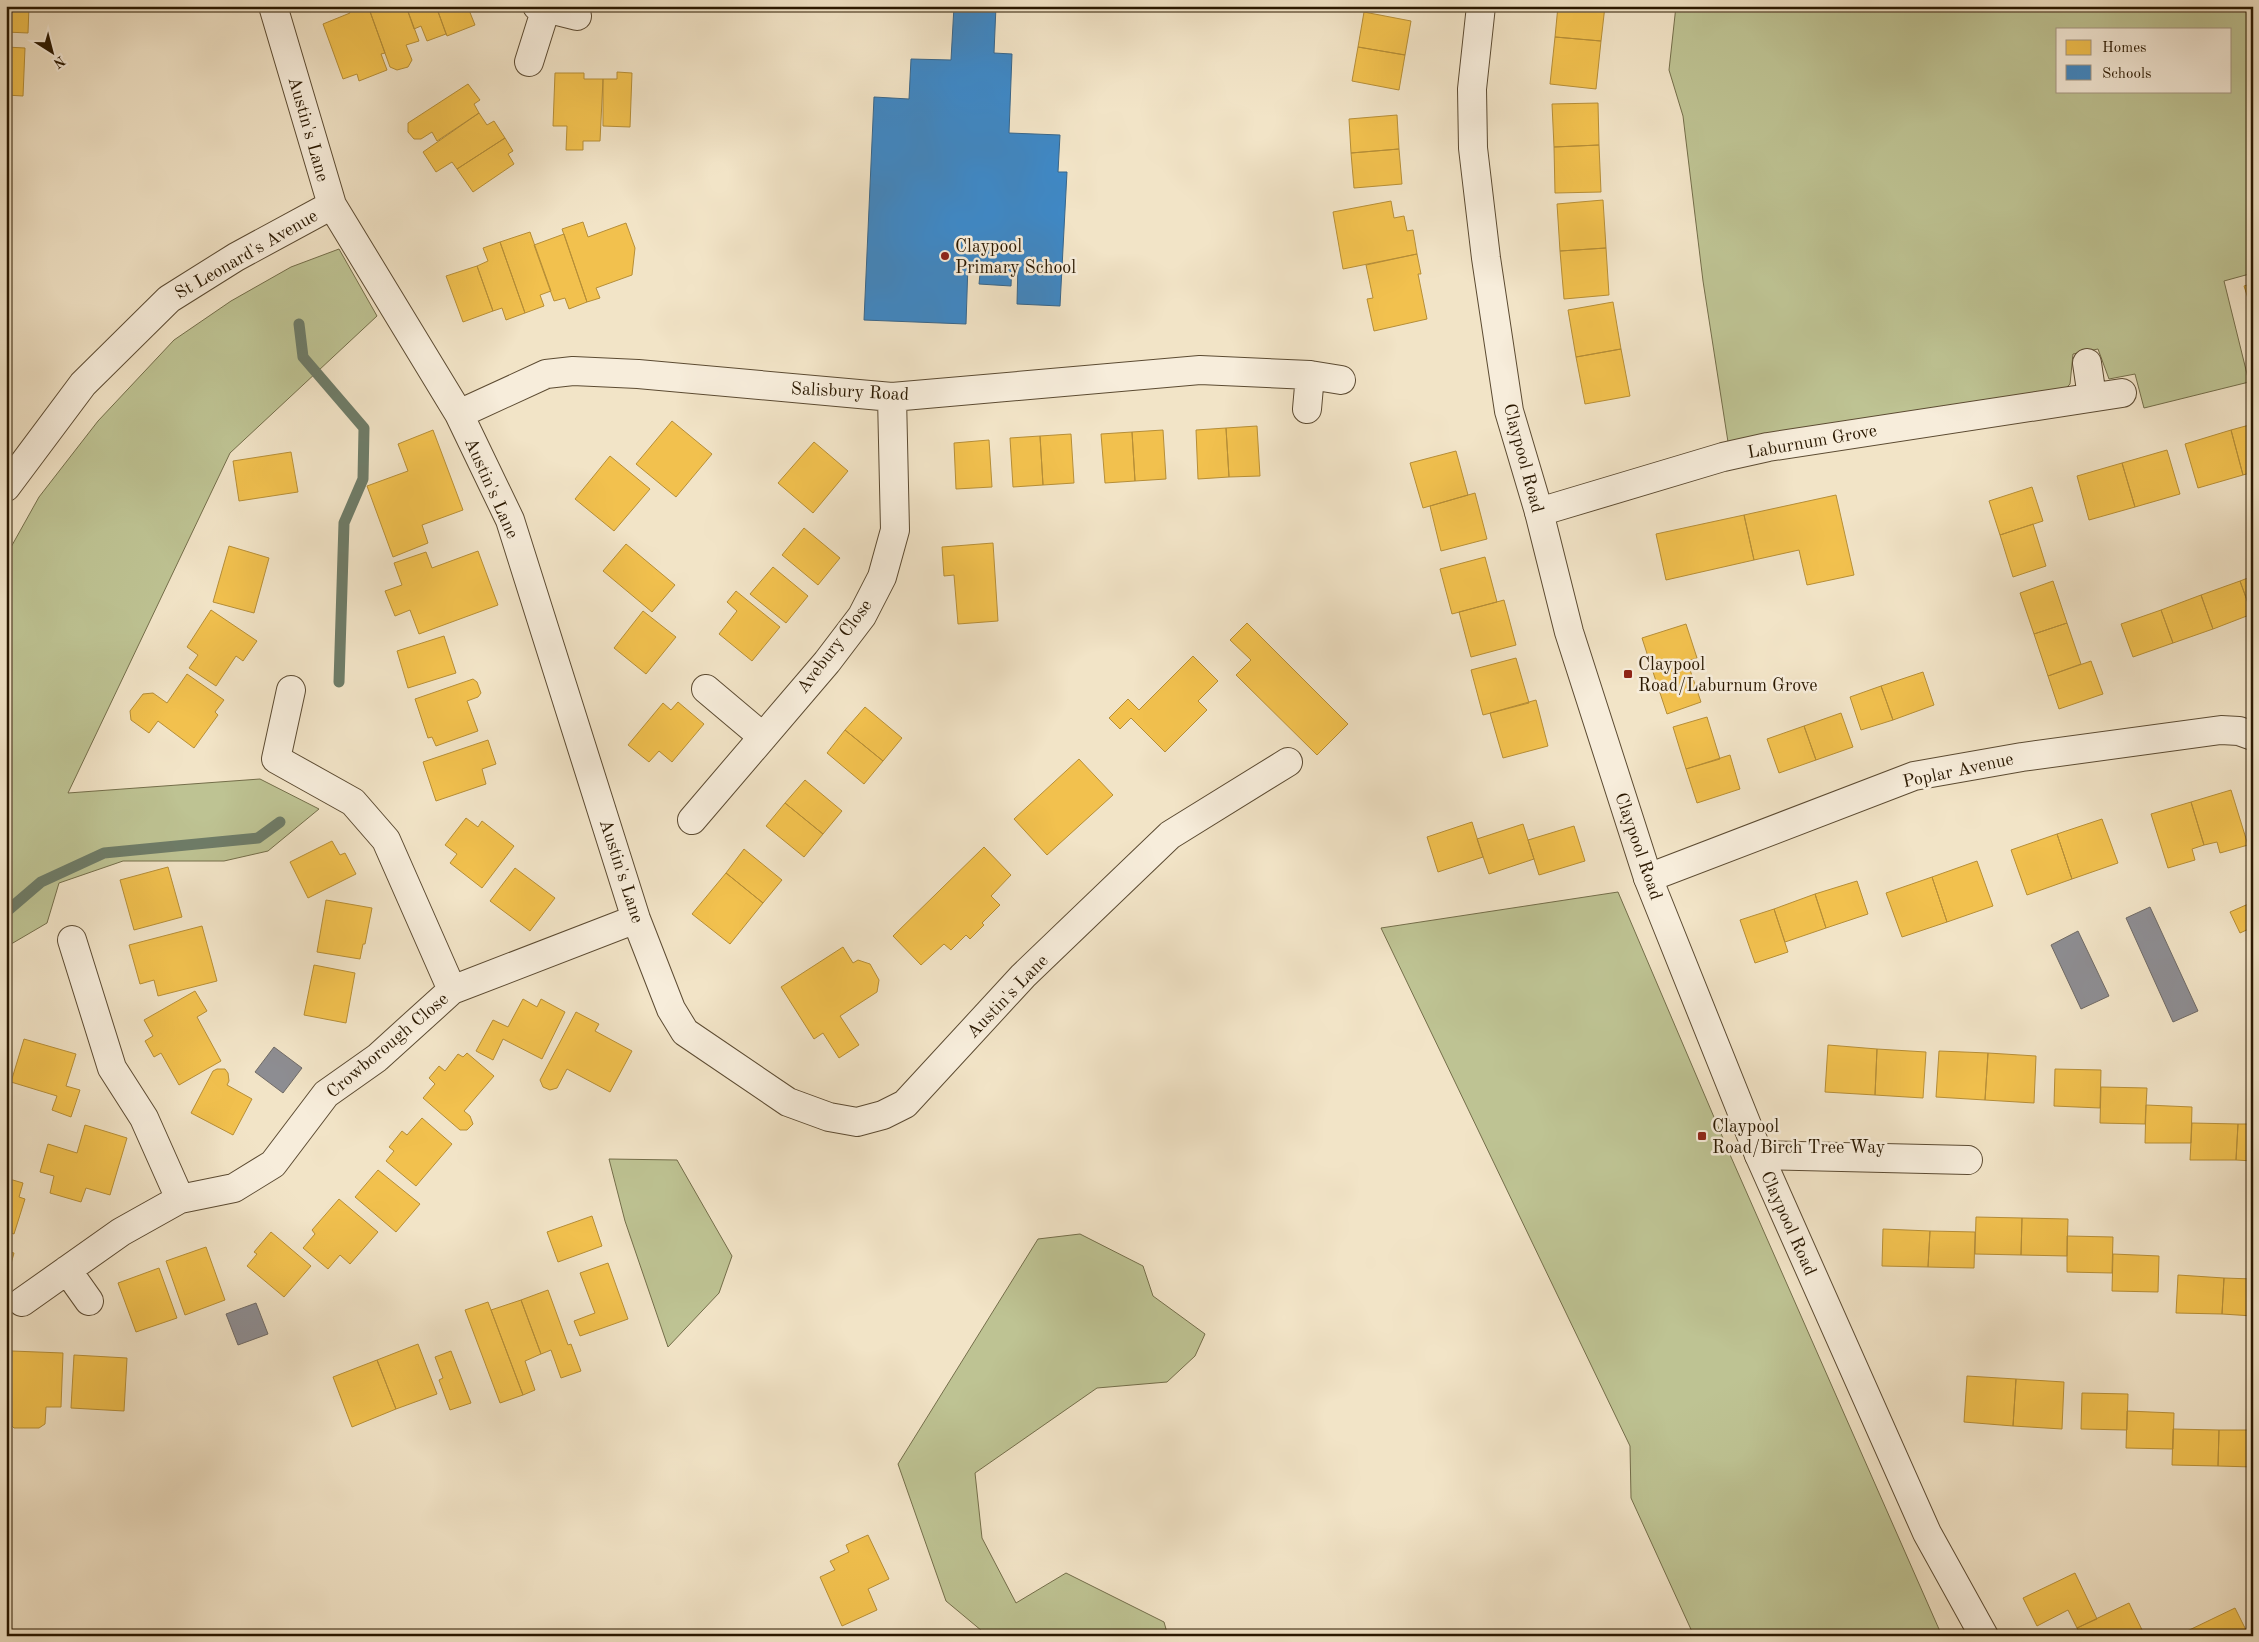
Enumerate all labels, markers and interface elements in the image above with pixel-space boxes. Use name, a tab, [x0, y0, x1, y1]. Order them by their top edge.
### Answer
north arrow	[28, 28, 78, 78]
legend	[2056, 28, 2232, 92]
text: Homes	[2102, 41, 2147, 56]
text: N	[50, 53, 67, 71]
text: Schools	[2102, 67, 2151, 82]
street label: Austin's Lane	[284, 75, 332, 184]
street label: St Leonard's Avenue	[172, 207, 321, 303]
place label: Claypool Primary School	[955, 238, 1076, 277]
marker: Claypool Primary School	[939, 250, 951, 262]
street label: Salisbury Road	[790, 380, 910, 404]
street label: Claypool Road	[1500, 402, 1546, 515]
street label: Laburnum Grove	[1746, 422, 1878, 462]
street label: Austin's Lane	[461, 435, 521, 541]
street label: Avebury Close	[794, 596, 876, 697]
place label: Claypool Road/Laburnum Grove	[1638, 656, 1818, 695]
marker: Claypool Road/Laburnum Grove	[1622, 668, 1634, 680]
street label: Poplar Avenue	[1901, 750, 2015, 792]
street label: Claypool Road	[1611, 790, 1665, 902]
street label: Austin's Lane	[596, 817, 646, 926]
street label: Austin's Lane	[964, 952, 1052, 1042]
street label: Crowborough Close	[323, 990, 452, 1102]
place label: Claypool Road/Birch Tree Way	[1712, 1118, 1886, 1157]
marker: Claypool Road/Birch Tree Way	[1696, 1130, 1708, 1142]
street label: Claypool Road	[1757, 1168, 1819, 1278]

